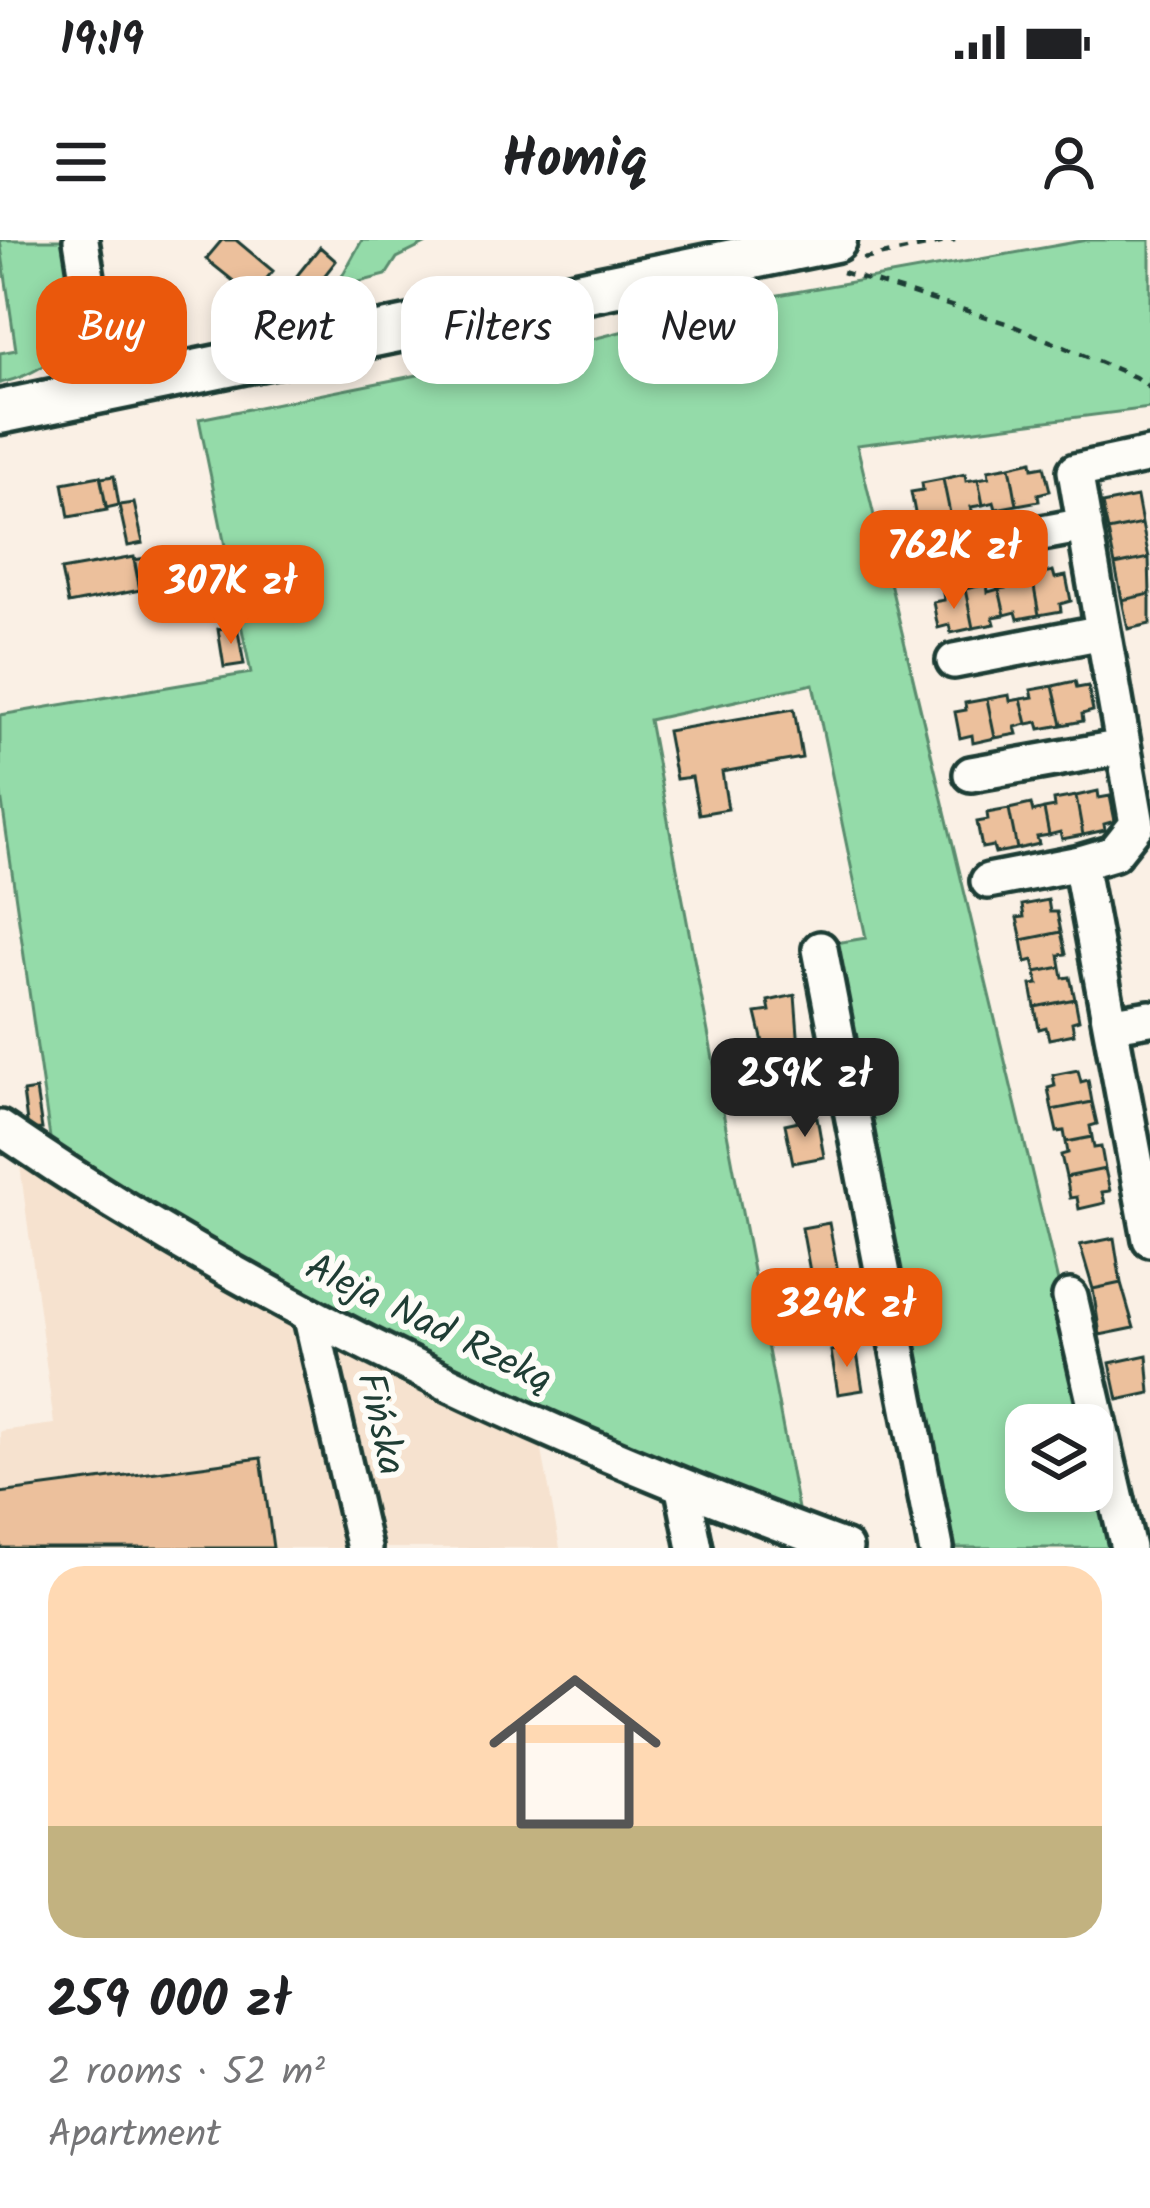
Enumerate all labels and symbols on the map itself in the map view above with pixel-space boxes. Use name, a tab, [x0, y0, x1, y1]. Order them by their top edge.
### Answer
pin: 762K zł	[843, 510, 1065, 612]
pin: 307K zł	[120, 545, 342, 647]
pin: 259K zł	[694, 1038, 916, 1140]
street label: Aleja Nad Rzeką	[294, 1238, 562, 1412]
pin: 324K zł	[736, 1268, 958, 1370]
street label: Fińska	[337, 1367, 421, 1481]

